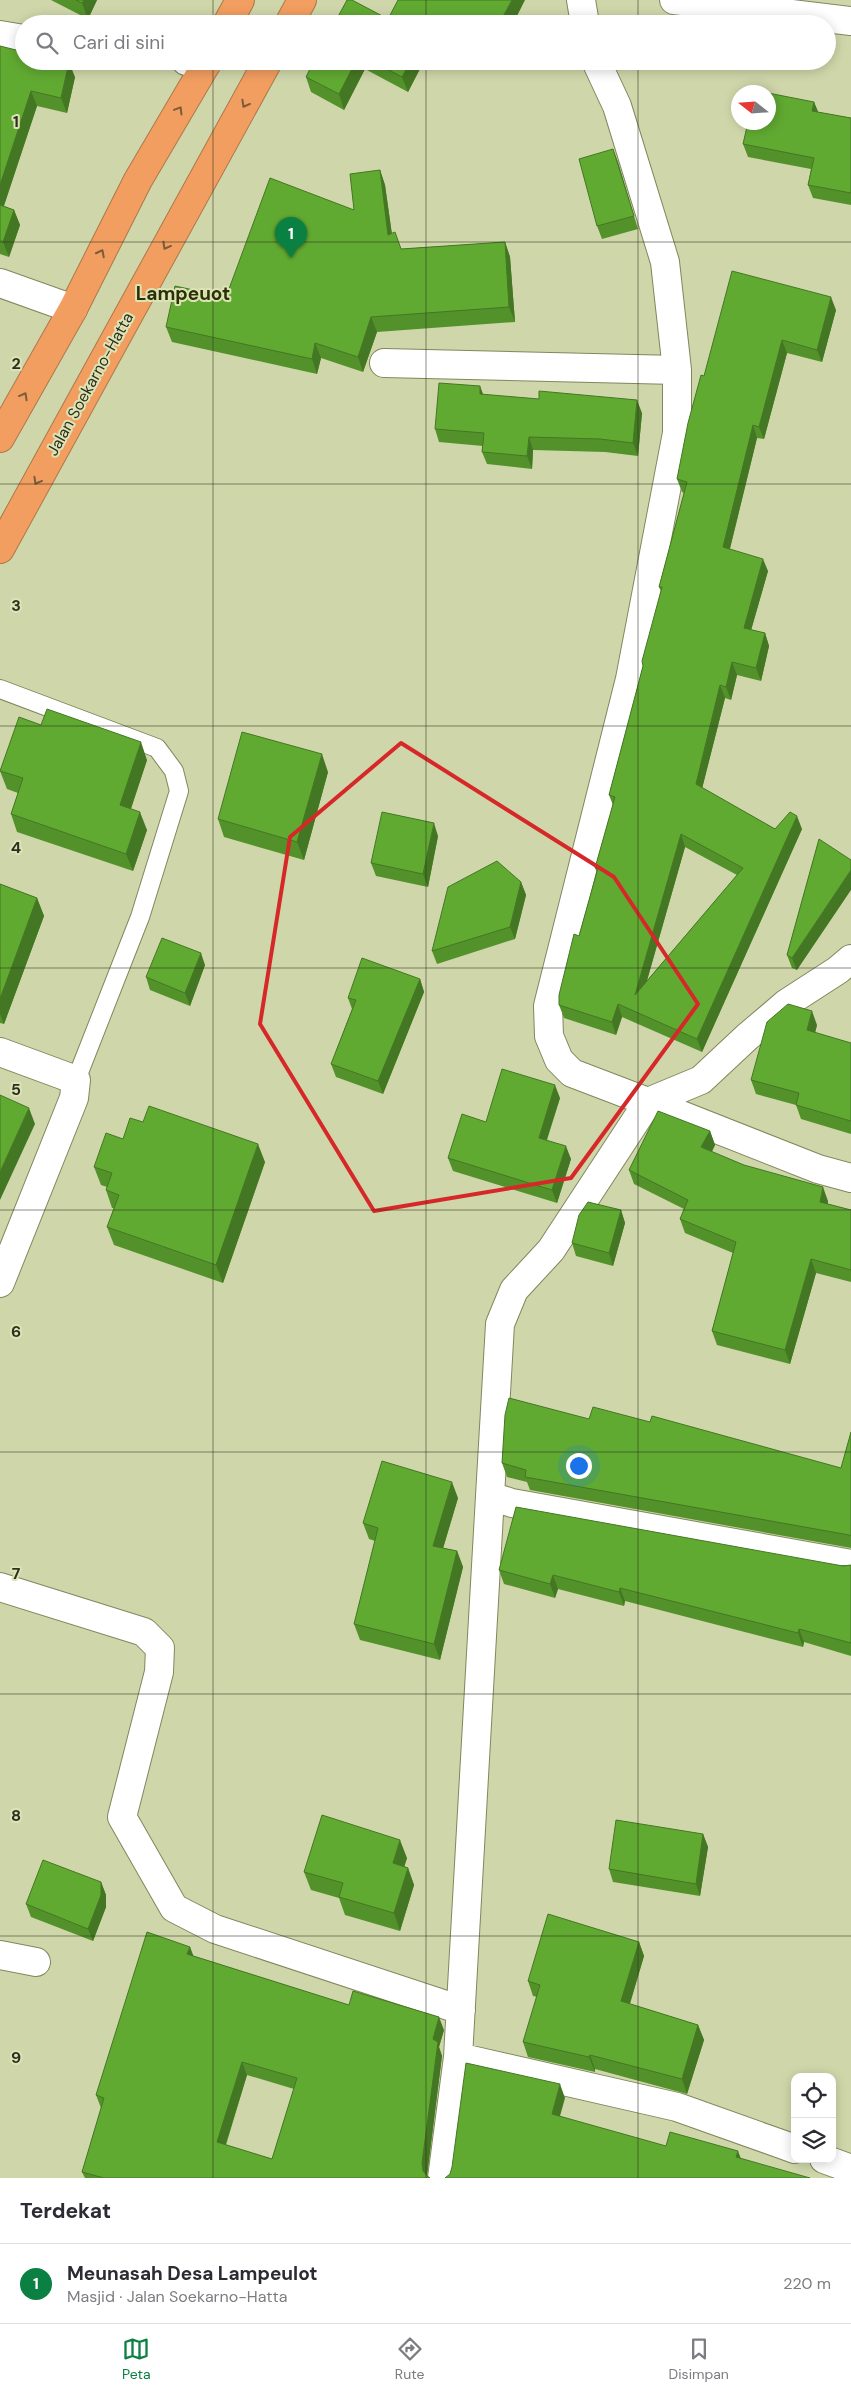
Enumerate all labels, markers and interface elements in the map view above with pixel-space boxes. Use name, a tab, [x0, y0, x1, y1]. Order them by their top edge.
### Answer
search box	[15, 15, 836, 70]
icon: search	[33, 29, 61, 57]
text: Cari di sini	[73, 30, 165, 55]
north arrow	[731, 85, 776, 130]
one-way arrow	[241, 99, 251, 108]
one-way arrow	[172, 107, 182, 116]
text: 1	[13, 111, 19, 132]
pin: 1	[275, 217, 307, 258]
one-way arrow	[162, 241, 172, 250]
one-way arrow	[95, 249, 105, 258]
district label: Lampeuot	[136, 281, 230, 306]
street label: Jalan Soekarno-Hatta	[42, 309, 138, 459]
text: 2	[11, 353, 21, 374]
one-way arrow	[18, 392, 28, 401]
one-way arrow	[34, 475, 44, 484]
text: 3	[11, 595, 21, 616]
text: 4	[11, 837, 21, 858]
text: 5	[11, 1079, 21, 1100]
text: 6	[11, 1321, 21, 1342]
your location	[566, 1453, 592, 1479]
text: 7	[12, 1563, 21, 1584]
text: 8	[11, 1805, 21, 1826]
text: 9	[11, 2047, 21, 2068]
map controls	[791, 2073, 836, 2163]
button: locate	[791, 2073, 836, 2118]
button: layers	[791, 2118, 836, 2163]
text: Terdekat	[20, 2197, 111, 2225]
text: Meunasah Desa Lampeulot	[67, 2261, 318, 2286]
text: 1	[33, 2273, 39, 2294]
text: 220 m	[783, 2273, 831, 2294]
text: Masjid · Jalan Soekarno-Hatta	[67, 2286, 288, 2307]
tab: Peta	[122, 2335, 151, 2383]
tab: Rute	[395, 2335, 424, 2383]
tab: Disimpan	[669, 2335, 729, 2383]

